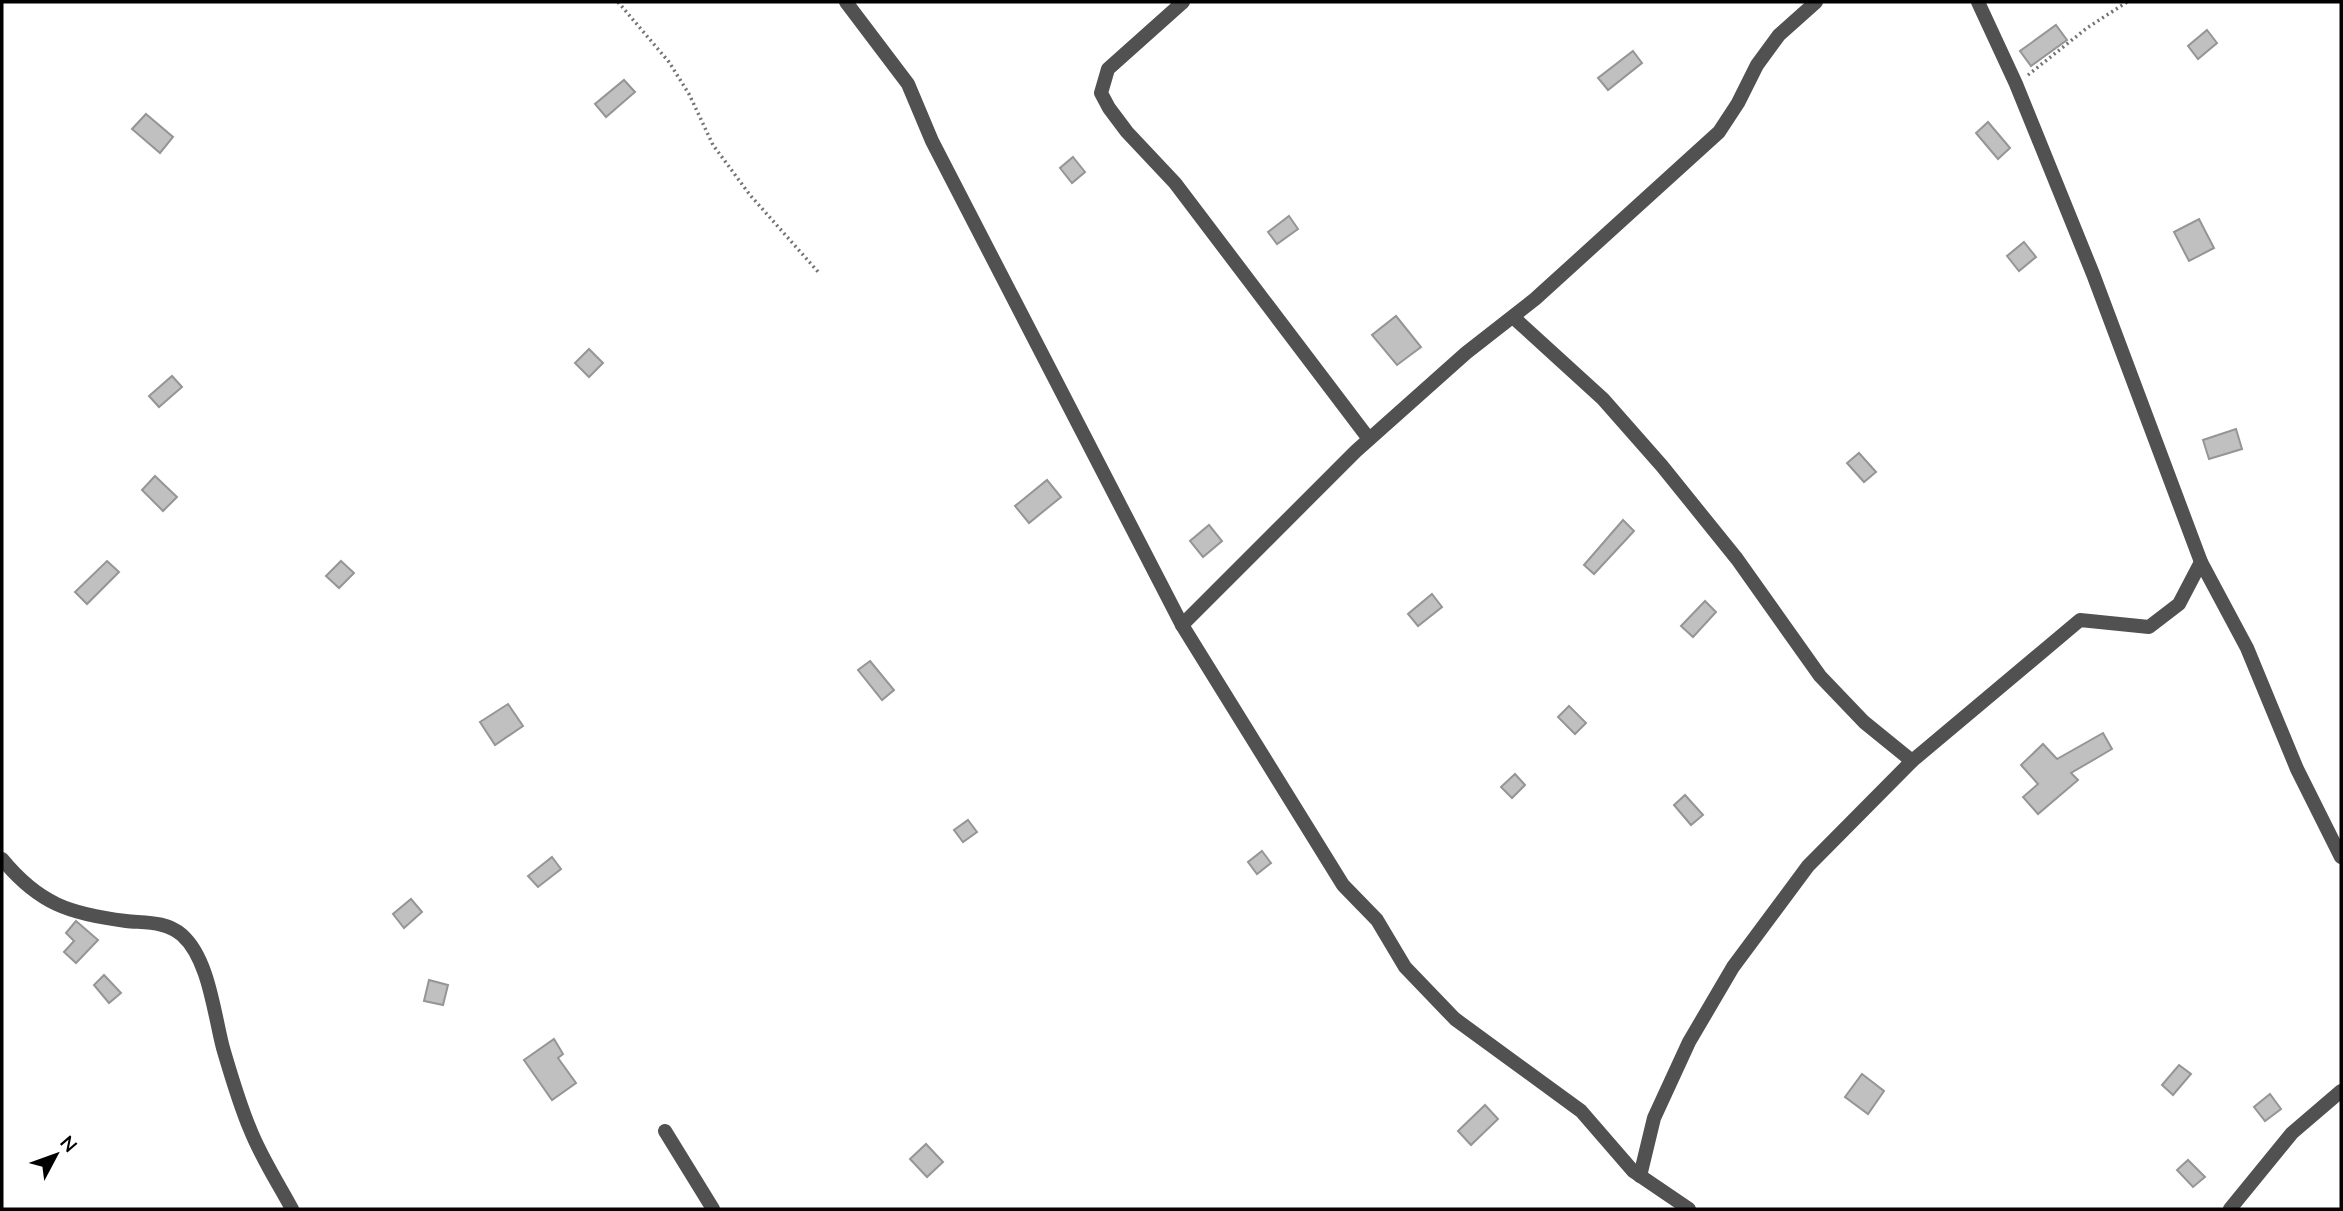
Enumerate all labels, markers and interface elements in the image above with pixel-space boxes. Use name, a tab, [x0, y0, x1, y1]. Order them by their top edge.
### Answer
north arrow	[21, 1120, 91, 1190]
text: N	[54, 1131, 83, 1158]

